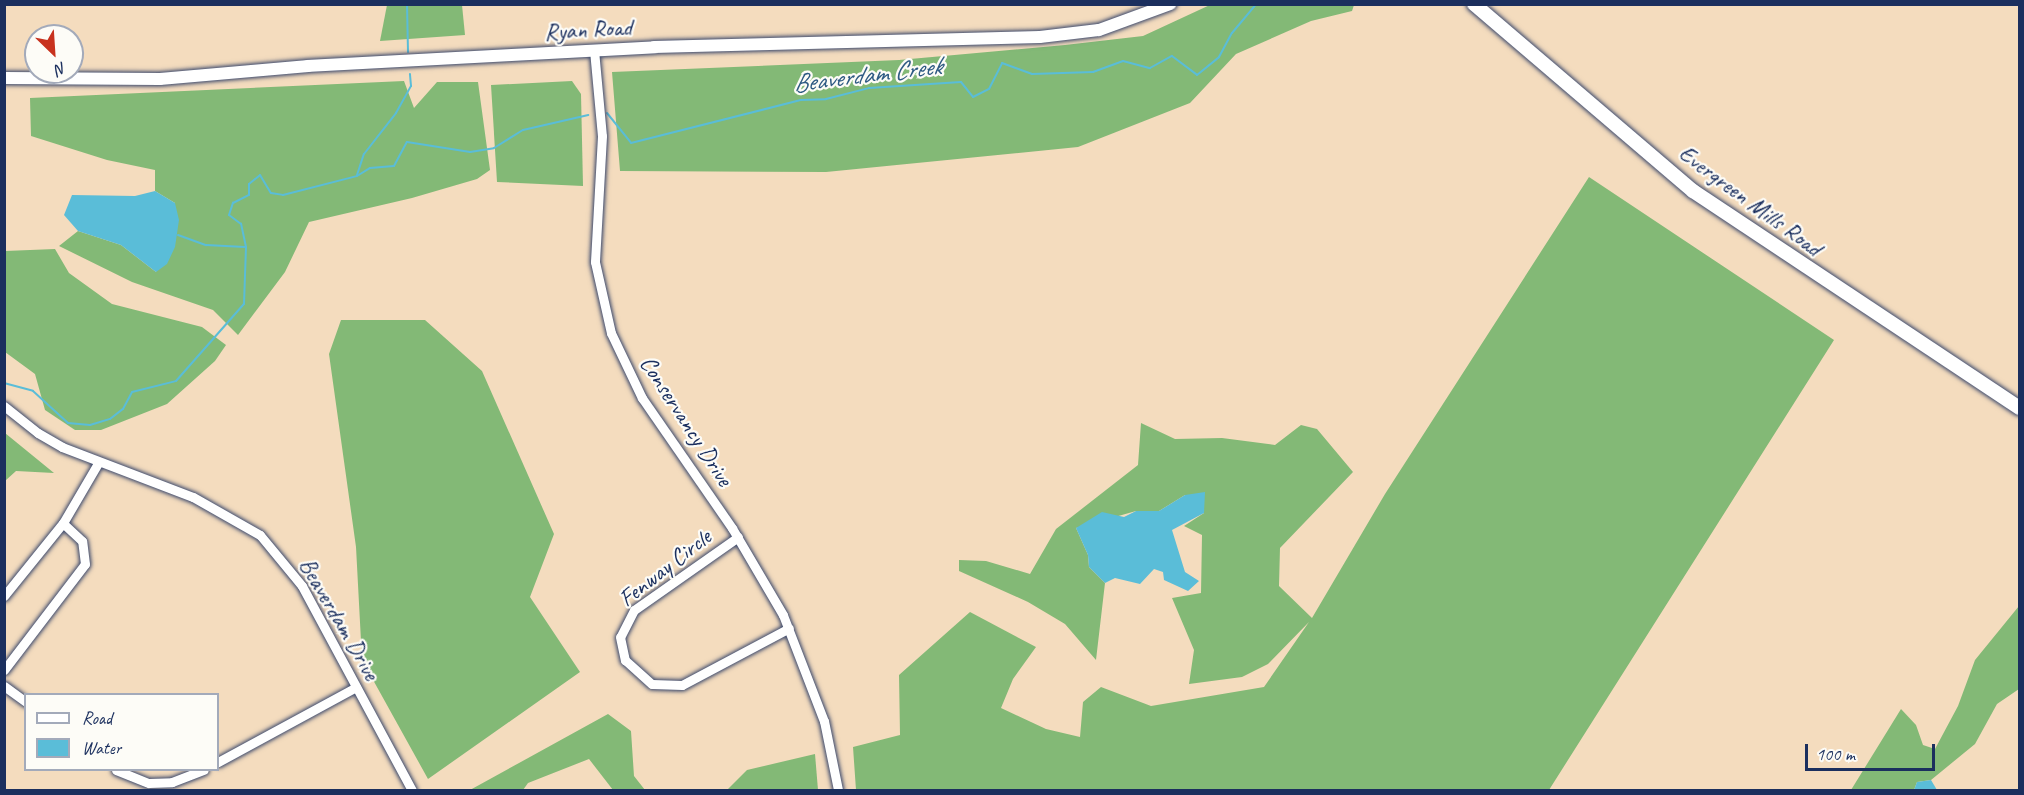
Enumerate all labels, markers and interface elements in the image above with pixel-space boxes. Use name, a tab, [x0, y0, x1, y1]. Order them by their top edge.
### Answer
street label: Ryan Road	[543, 13, 633, 47]
north arrow	[24, 24, 84, 84]
water label: Beaverdam Creek	[791, 50, 943, 100]
text: N	[52, 57, 69, 80]
street label: Evergreen Mills Road	[1673, 139, 1827, 263]
street label: Conservancy Drive	[633, 350, 739, 492]
street label: Fenway Circle	[613, 523, 717, 613]
street label: Beaverdam Drive	[292, 553, 386, 685]
legend	[24, 693, 219, 771]
text: Road	[82, 707, 112, 729]
scale bar	[1808, 732, 1938, 770]
text: Water	[82, 737, 121, 759]
text: 100 m	[1816, 743, 1855, 765]

